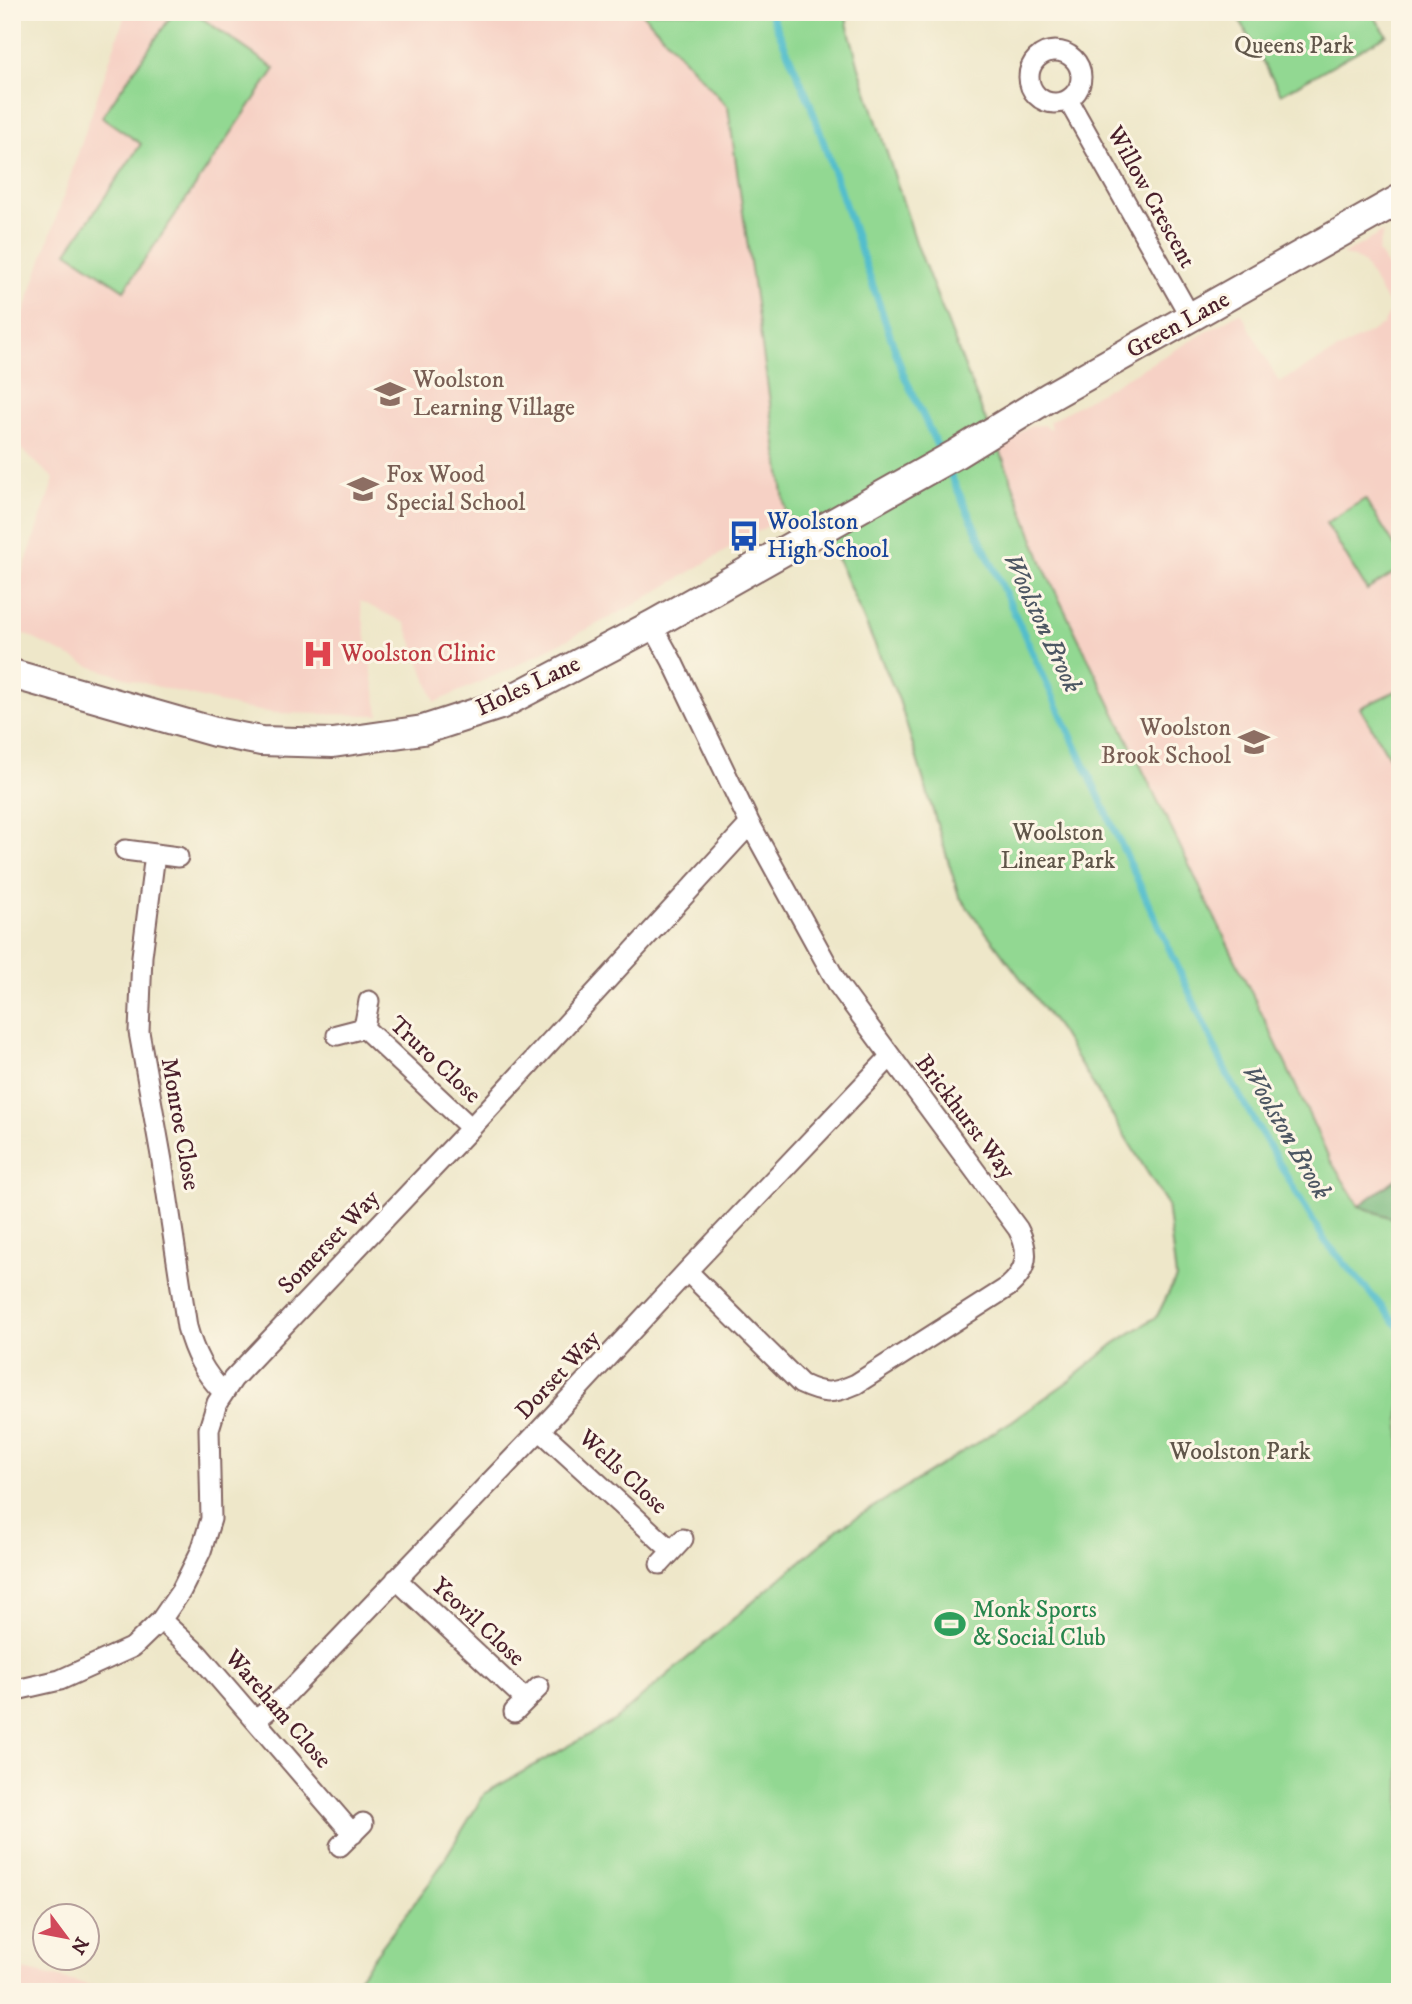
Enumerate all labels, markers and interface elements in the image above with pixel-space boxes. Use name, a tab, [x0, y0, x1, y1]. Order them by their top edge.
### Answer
park label: Queens Park	[1234, 31, 1354, 61]
street label: Willow Crescent	[1099, 120, 1202, 274]
street label: Green Lane	[1121, 284, 1235, 366]
place label: Woolston Learning Village	[412, 365, 575, 423]
school or university icon: Woolston Learning Village	[373, 377, 407, 411]
place label: Fox Wood Special School	[386, 460, 526, 518]
school or university icon: Fox Wood Special School	[346, 472, 380, 506]
place label: Woolston High School	[766, 507, 889, 565]
bus stop icon: Woolston High School	[727, 519, 761, 553]
water label: Woolston Brook	[995, 548, 1089, 698]
hospital icon: Woolston Clinic	[301, 637, 335, 671]
place label: Woolston Clinic	[340, 639, 496, 669]
street label: Holes Lane	[471, 649, 585, 723]
place label: Woolston Brook School	[1101, 713, 1232, 771]
school or university icon: Woolston Brook School	[1237, 725, 1271, 759]
park label: Woolston Linear Park	[1001, 818, 1116, 876]
street label: Truro Close	[383, 1010, 487, 1110]
street label: Brickhurst Way	[908, 1049, 1022, 1186]
street label: Monroe Close	[154, 1055, 206, 1193]
water label: Woolston Brook	[1234, 1059, 1338, 1205]
street label: Somerset Way	[272, 1183, 387, 1301]
street label: Dorset Way	[509, 1324, 607, 1426]
street label: Wells Close	[571, 1422, 674, 1521]
park label: Woolston Park	[1168, 1437, 1311, 1467]
street label: Yeovil Close	[425, 1571, 531, 1673]
place label: Monk Sports & Social Club	[973, 1595, 1106, 1653]
sports icon: Monk Sports & Social Club	[933, 1607, 967, 1641]
street label: Wareham Close	[217, 1642, 338, 1775]
north arrow	[32, 1902, 102, 1972]
text: N	[65, 1933, 93, 1958]

